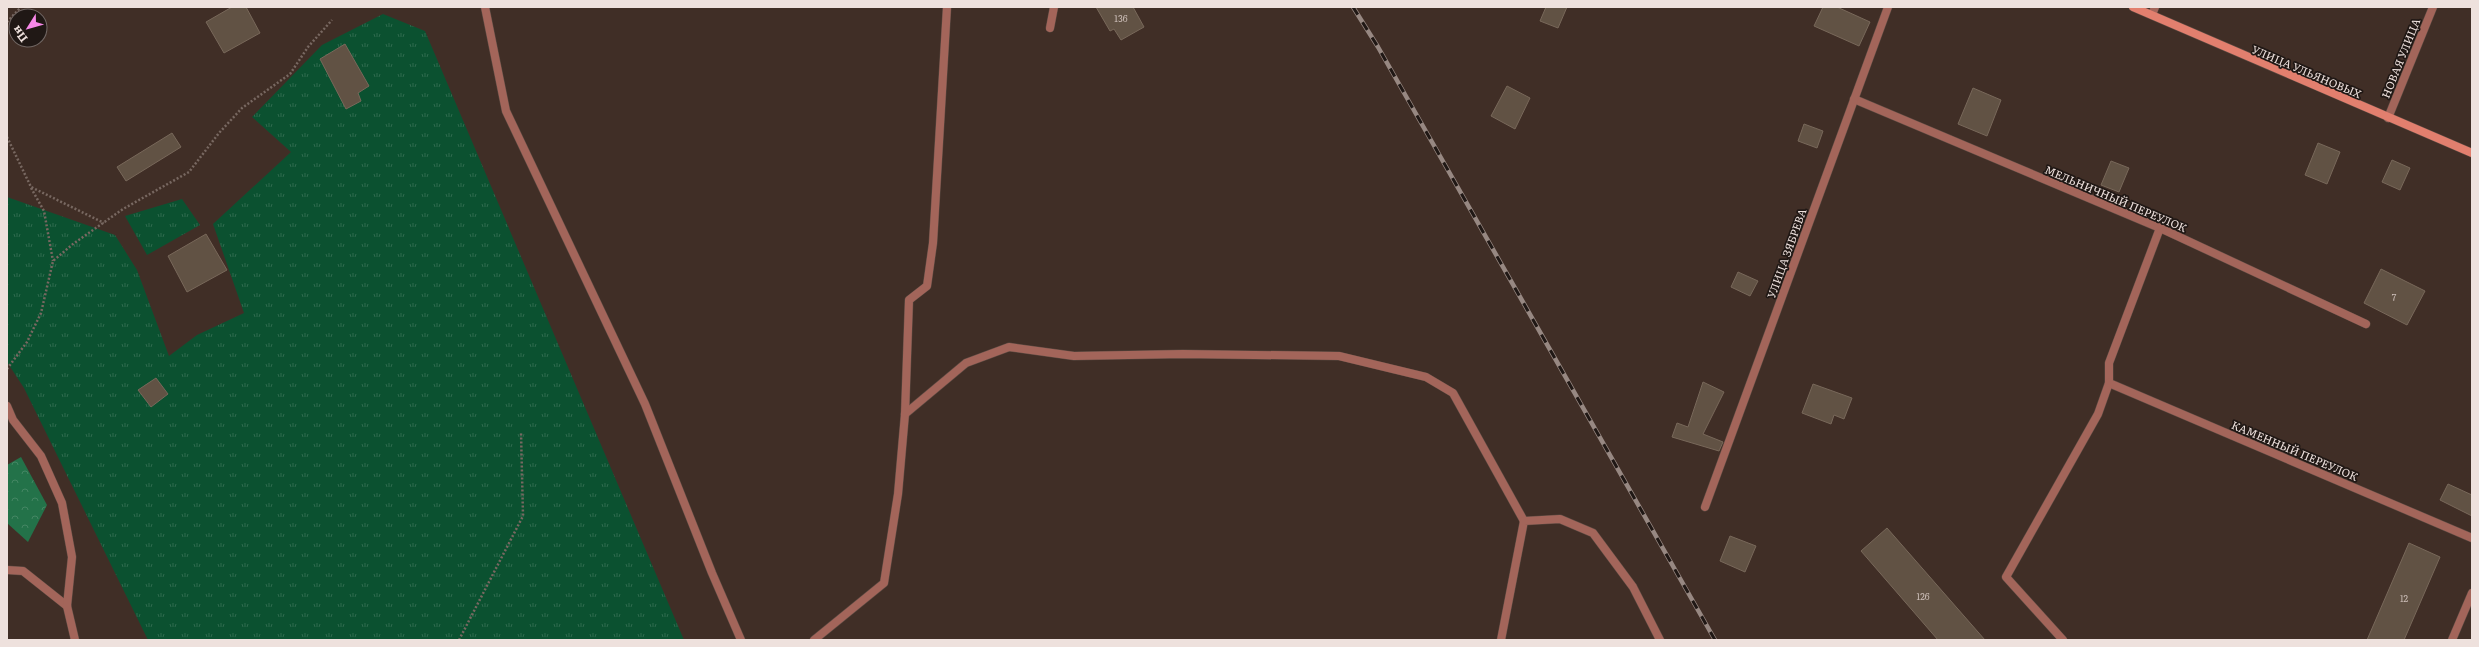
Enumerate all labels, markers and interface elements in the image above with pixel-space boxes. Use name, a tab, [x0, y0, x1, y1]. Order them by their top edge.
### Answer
north arrow	[8, 8, 48, 48]
house number: 136	[1114, 11, 1128, 25]
street label: НОВАЯ УЛИЦА	[2377, 16, 2423, 100]
text: Пн	[8, 23, 31, 46]
street label: УЛИЦА УЛЬЯНОВЫХ	[2250, 41, 2365, 101]
street label: МЕЛЬНИЧНЫЙ ПЕРЕУЛОК	[2042, 161, 2190, 235]
street label: УЛИЦА ЗЯБРЕВА	[1762, 206, 1810, 300]
house number: 7	[2392, 290, 2397, 304]
street label: КАМЕННЫЙ ПЕРЕУЛОК	[2229, 416, 2361, 484]
house number: 126	[1916, 589, 1930, 603]
house number: 12	[2400, 591, 2409, 605]

